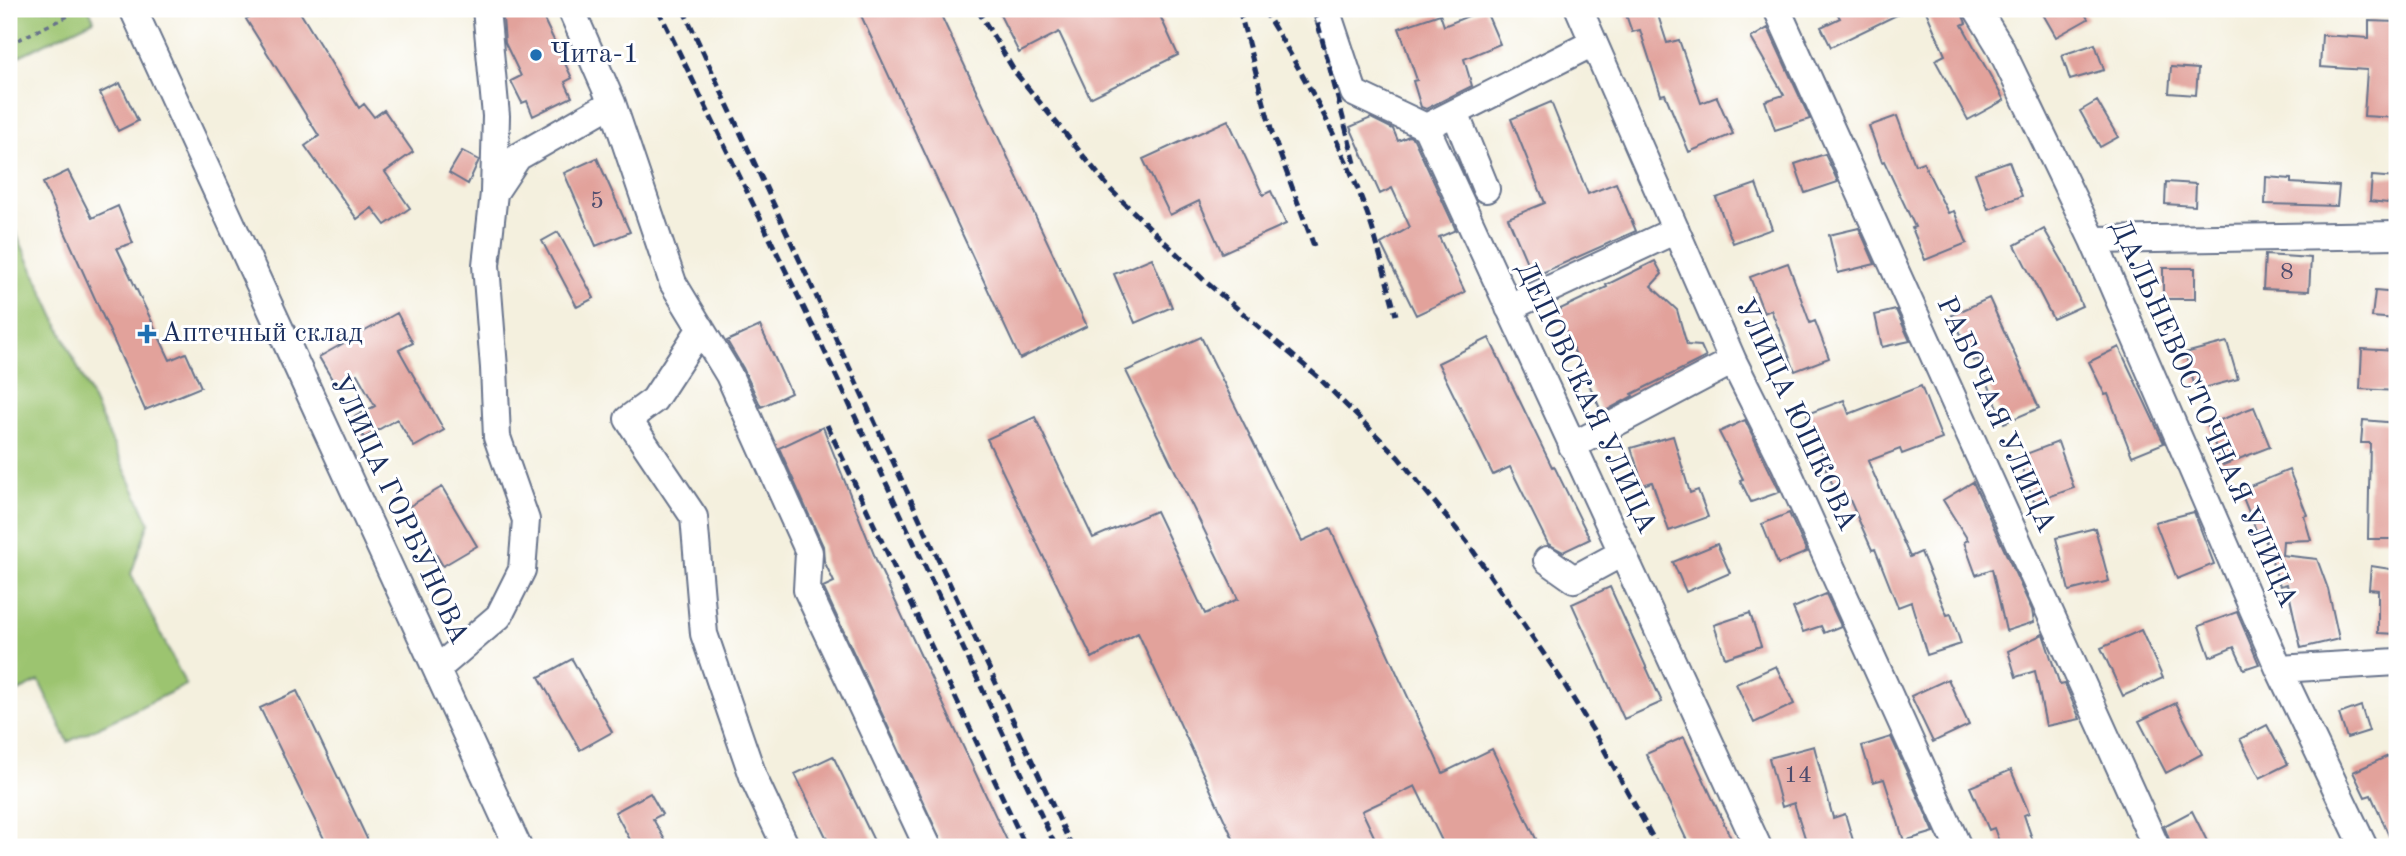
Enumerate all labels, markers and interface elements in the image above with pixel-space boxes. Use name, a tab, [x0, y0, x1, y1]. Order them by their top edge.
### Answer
place label: Чита-1	[550, 41, 639, 69]
marker: Чита-1	[528, 47, 544, 63]
house number: 5	[590, 190, 604, 214]
street label: ДАЛЬНЕВОСТОЧНАЯ УЛИЦА	[2105, 216, 2301, 612]
street label: ДЕПОВСКАЯ УЛИЦА	[1510, 258, 1660, 538]
house number: 8	[2280, 261, 2294, 285]
street label: РАБОЧАЯ УЛИЦА	[1930, 293, 2060, 537]
street label: УЛИЦА ЮШКОВА	[1729, 295, 1861, 535]
place label: Аптечный склад	[161, 320, 363, 348]
marker: Аптечный склад	[139, 326, 155, 342]
street label: УЛИЦА ГОРБУНОВА	[323, 371, 473, 649]
house number: 14	[1784, 764, 1812, 788]

